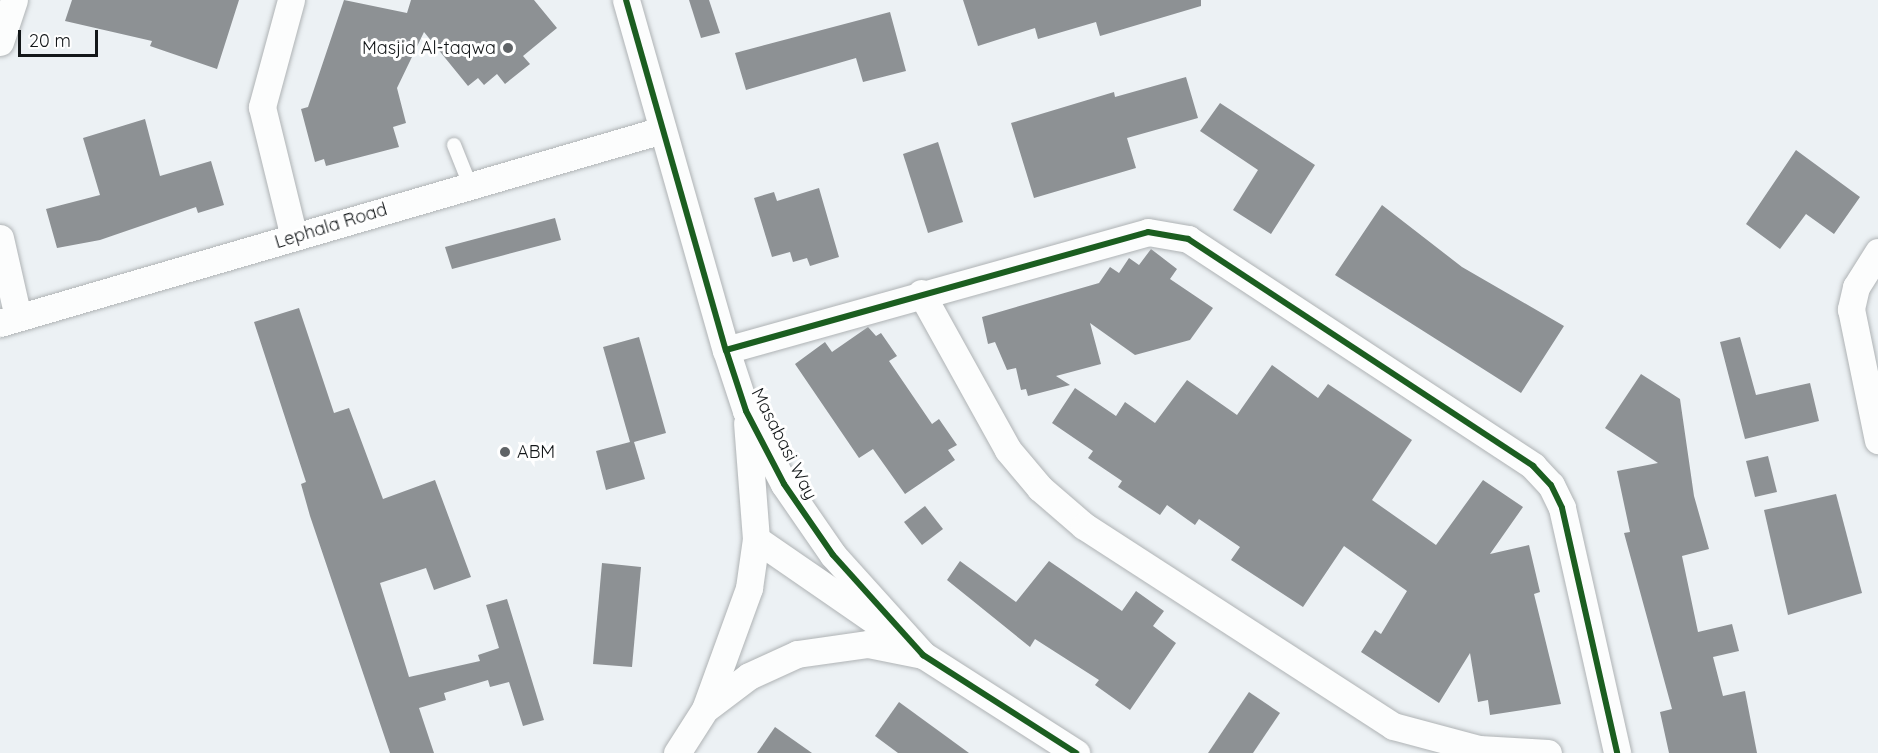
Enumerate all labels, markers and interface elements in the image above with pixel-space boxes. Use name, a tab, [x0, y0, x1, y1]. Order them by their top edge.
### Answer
scale bar	[21, 18, 100, 56]
text: 20 m	[29, 29, 71, 52]
place label: Masjid Al-taqwa	[362, 37, 496, 59]
marker: Masjid Al-taqwa	[501, 41, 515, 55]
street label: Lephala Road	[272, 199, 390, 253]
street label: Masabasi Way	[747, 384, 821, 504]
place label: ABM	[517, 441, 555, 463]
marker: ABM	[498, 445, 512, 459]

